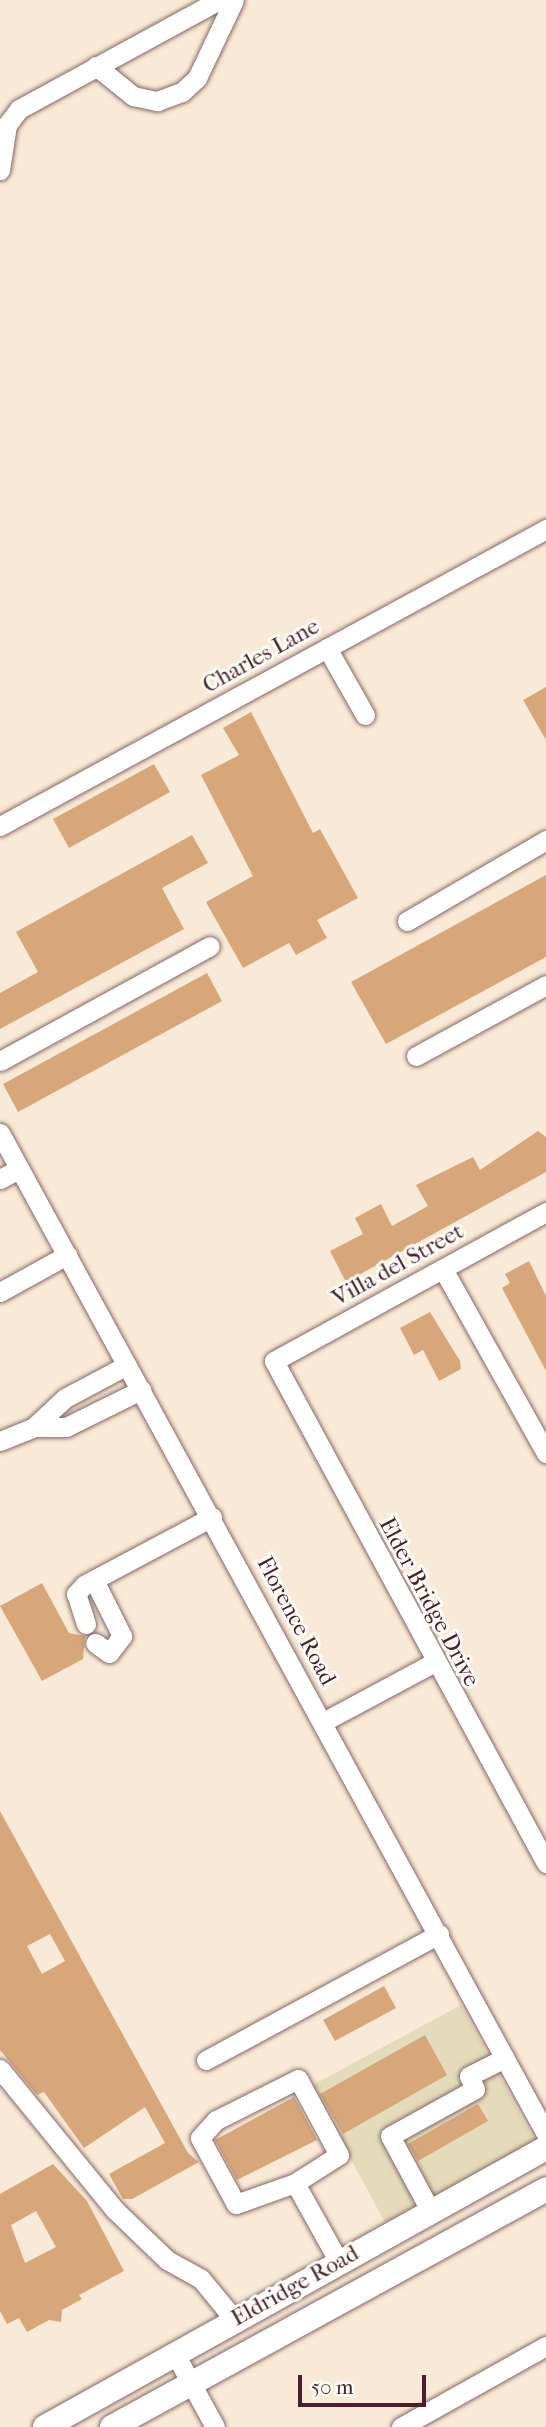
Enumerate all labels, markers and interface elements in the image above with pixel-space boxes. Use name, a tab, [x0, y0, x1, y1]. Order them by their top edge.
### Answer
street label: Charles Lane	[198, 613, 324, 699]
street label: Villa del Street	[328, 1218, 468, 1312]
street label: Elder Bridge Drive	[373, 1513, 485, 1691]
street label: Florence Road	[250, 1552, 342, 1690]
street label: Eldridge Road	[226, 2240, 364, 2332]
scale bar	[301, 2360, 429, 2404]
text: 50 m	[311, 2375, 354, 2399]

